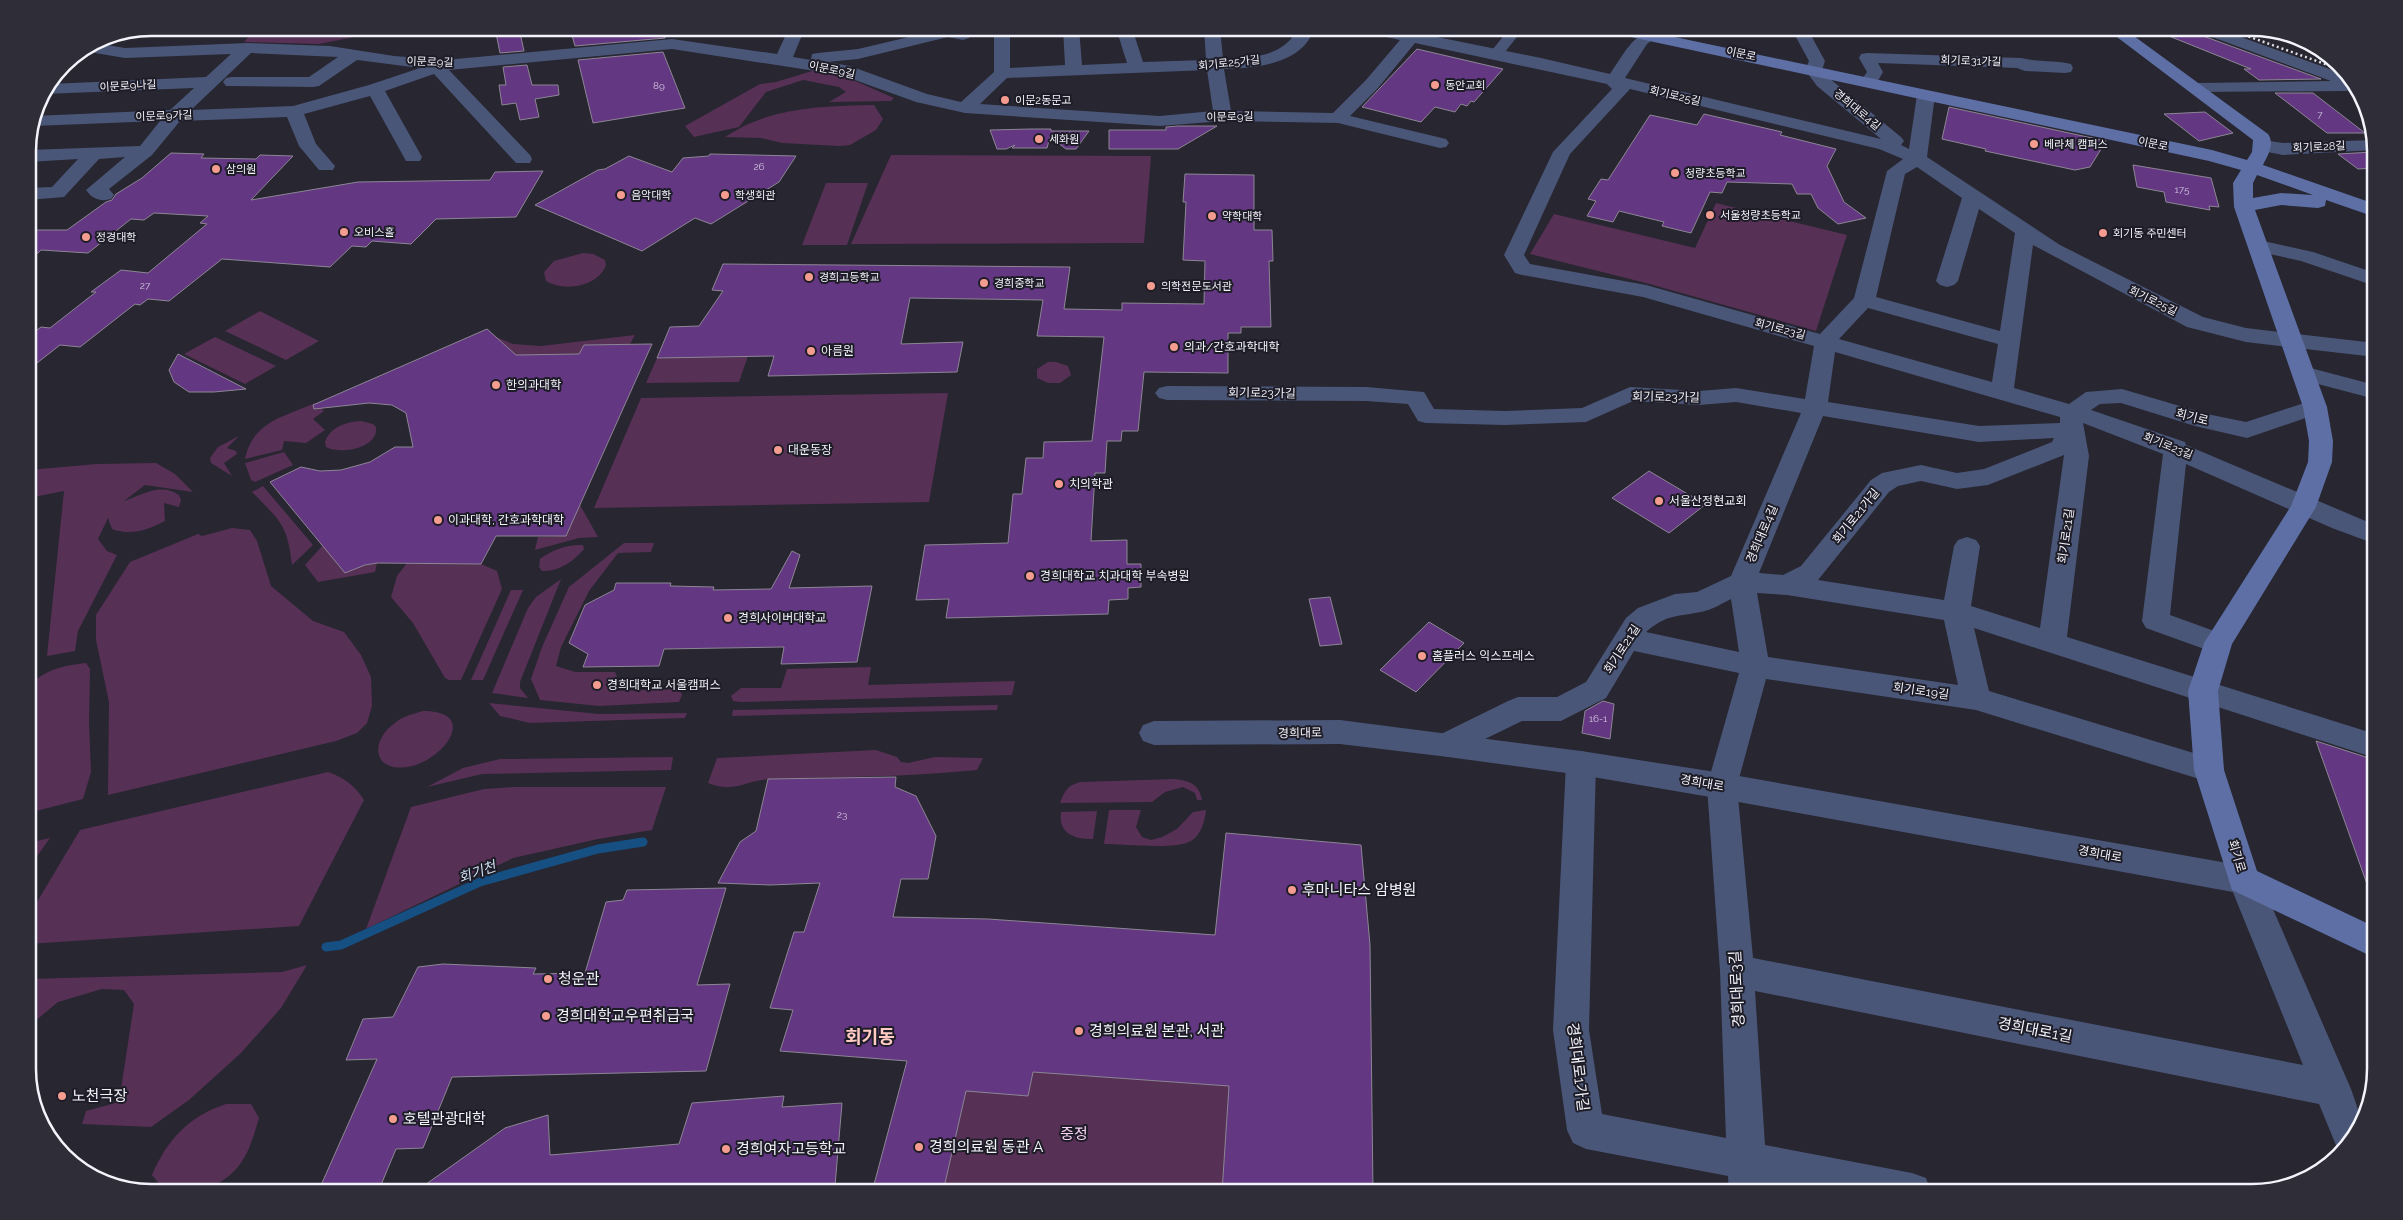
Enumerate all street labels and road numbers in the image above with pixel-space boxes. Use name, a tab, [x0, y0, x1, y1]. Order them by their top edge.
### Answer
street label: 이문로	[1725, 44, 1757, 64]
street label: 회기로25가길	[1197, 53, 1261, 73]
street label: 회기로31가길	[1940, 53, 2002, 69]
street label: 이문로9길	[406, 55, 454, 69]
street label: 이문로9길	[808, 59, 856, 81]
street label: 이문로9나길	[99, 78, 157, 94]
street label: 회기로25길	[1648, 84, 1702, 108]
street label: 경희대로4길	[1831, 87, 1883, 133]
street label: 이문로9가길	[135, 109, 193, 123]
street label: 이문로9길	[1206, 110, 1254, 124]
street label: 이문로	[2137, 134, 2169, 154]
street label: 회기로28길	[2292, 139, 2346, 155]
street label: 회기로25길	[2127, 284, 2179, 318]
street label: 회기로23길	[1753, 316, 1807, 342]
street label: 회기로23가길	[1228, 385, 1296, 401]
street label: 회기로23가길	[1632, 389, 1700, 405]
street label: 회기로	[2174, 406, 2210, 428]
street label: 회기로23길	[2141, 430, 2195, 462]
street label: 회기로21가길	[1830, 486, 1882, 546]
street label: 경희대로4길	[1743, 503, 1781, 565]
street label: 회기로21길	[2055, 508, 2077, 564]
street label: 회기로21길	[1601, 622, 1643, 676]
street label: 회기로19길	[1892, 680, 1950, 702]
street label: 경희대로	[1278, 726, 1322, 740]
street label: 경희대로	[1679, 772, 1725, 794]
street label: 회기로	[2226, 838, 2248, 874]
street label: 경희대로	[2077, 843, 2123, 865]
street label: 경희대로3길	[1726, 950, 1748, 1028]
street label: 경희대로1길	[1996, 1014, 2074, 1046]
street label: 경희대로1가길	[1564, 1022, 1592, 1112]

